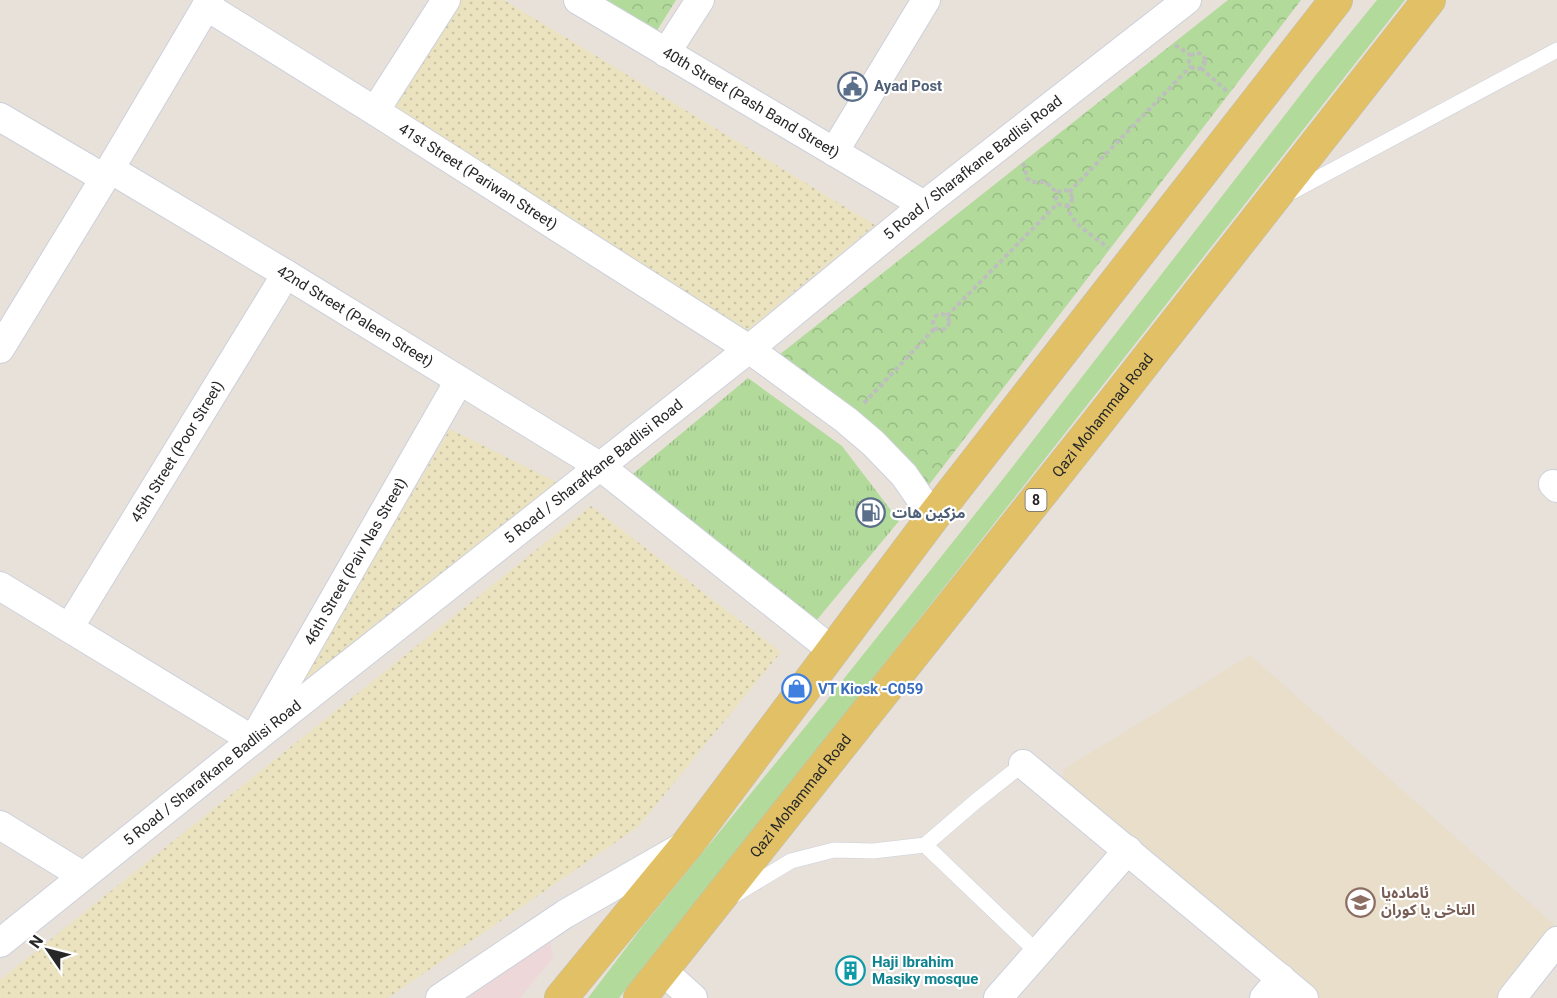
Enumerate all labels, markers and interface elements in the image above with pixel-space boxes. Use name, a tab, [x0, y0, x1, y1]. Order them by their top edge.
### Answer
street label: 40th Street (Pash Band Street)	[659, 43, 843, 162]
public building icon: Ayad Post	[837, 70, 869, 102]
place label: Ayad Post	[874, 77, 942, 95]
street label: 5 Road / Sharafkane Badlisi Road	[880, 92, 1066, 244]
street label: 41st Street (Pariwan Street)	[395, 119, 561, 234]
street label: 42nd Street (Paleen Street)	[274, 262, 437, 371]
street label: Qazi Mohammad Road	[1048, 350, 1157, 481]
street label: 45th Street (Poor Street)	[127, 378, 227, 526]
street label: 5 Road / Sharafkane Badlisi Road	[501, 396, 686, 547]
street label: 46th Street (Paiv Nas Street)	[300, 475, 410, 648]
road number: 8	[1026, 489, 1046, 511]
fuel station icon: مزكين هات	[855, 497, 887, 529]
place label: مزكين هات	[892, 504, 965, 522]
shop icon: VT Kiosk -C059	[781, 673, 813, 705]
place label: VT Kiosk -C059	[818, 680, 923, 698]
street label: 5 Road / Sharafkane Badlisi Road	[120, 696, 305, 849]
street label: Qazi Mohammad Road	[746, 731, 855, 861]
place label: ئاماده‌یا التاخی یا کوران	[1381, 884, 1475, 919]
school or university icon: ئاماده‌یا التاخی یا کوران	[1344, 886, 1376, 918]
north arrow	[18, 920, 78, 980]
text: N	[25, 932, 47, 952]
place label: Haji Ibrahim Masiky mosque	[872, 953, 978, 988]
building icon: Haji Ibrahim Masiky mosque	[835, 955, 867, 987]

